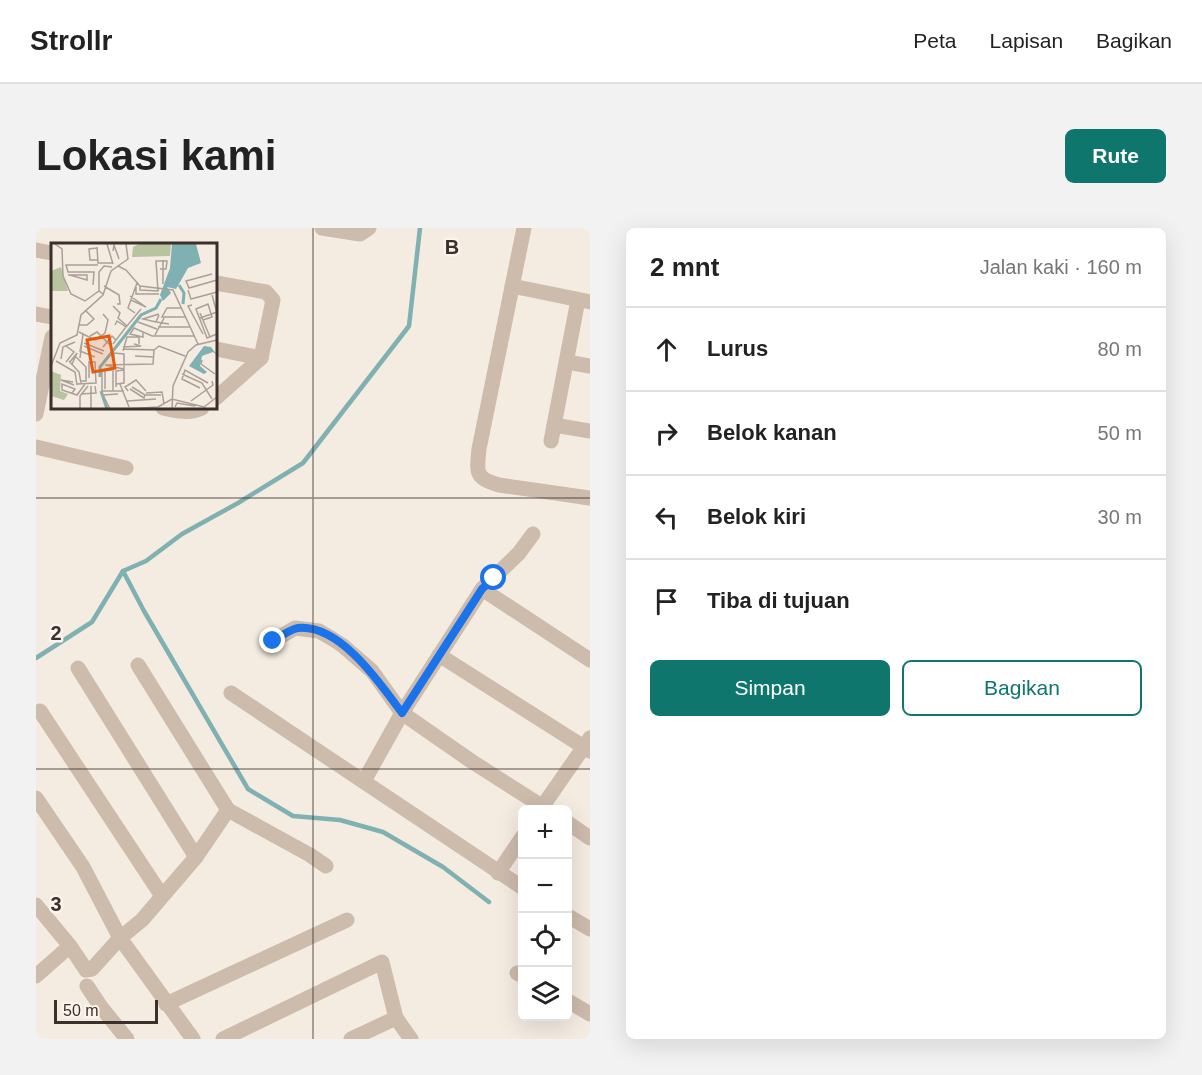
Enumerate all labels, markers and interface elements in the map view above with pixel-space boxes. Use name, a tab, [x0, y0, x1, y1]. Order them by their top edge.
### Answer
text: Strollr	[30, 25, 112, 56]
text: Peta	[913, 29, 957, 52]
text: Lapisan	[990, 29, 1063, 52]
text: Bagikan	[1096, 29, 1172, 52]
button: Rute	[1065, 129, 1166, 183]
text: Lokasi kami	[36, 132, 276, 179]
text: B	[445, 236, 459, 258]
inset map	[51, 243, 218, 410]
text: 2 mnt	[650, 252, 719, 282]
text: Jalan kaki · 160 m	[980, 256, 1142, 278]
icon: ahead	[650, 333, 683, 366]
text: Lurus	[707, 336, 768, 361]
text: 80 m	[1098, 338, 1142, 360]
icon: right	[650, 417, 683, 450]
text: Belok kanan	[707, 420, 837, 445]
text: 50 m	[1098, 422, 1142, 444]
icon: left	[650, 501, 683, 534]
text: Belok kiri	[707, 504, 806, 529]
text: 30 m	[1098, 506, 1142, 528]
route start	[480, 564, 506, 590]
icon: arrive	[650, 585, 683, 618]
text: Tiba di tujuan	[707, 588, 850, 613]
text: 2	[50, 622, 62, 644]
route end	[259, 627, 285, 653]
button: Simpan	[650, 660, 890, 716]
button: Bagikan	[902, 660, 1142, 716]
map controls	[518, 805, 572, 1021]
button: +	[518, 805, 572, 859]
button: −	[518, 859, 572, 913]
text: 3	[50, 893, 62, 915]
button: locate	[518, 913, 572, 967]
button: layers	[518, 967, 572, 1021]
scale bar	[54, 997, 158, 1024]
text: 50 m	[63, 1002, 99, 1019]

